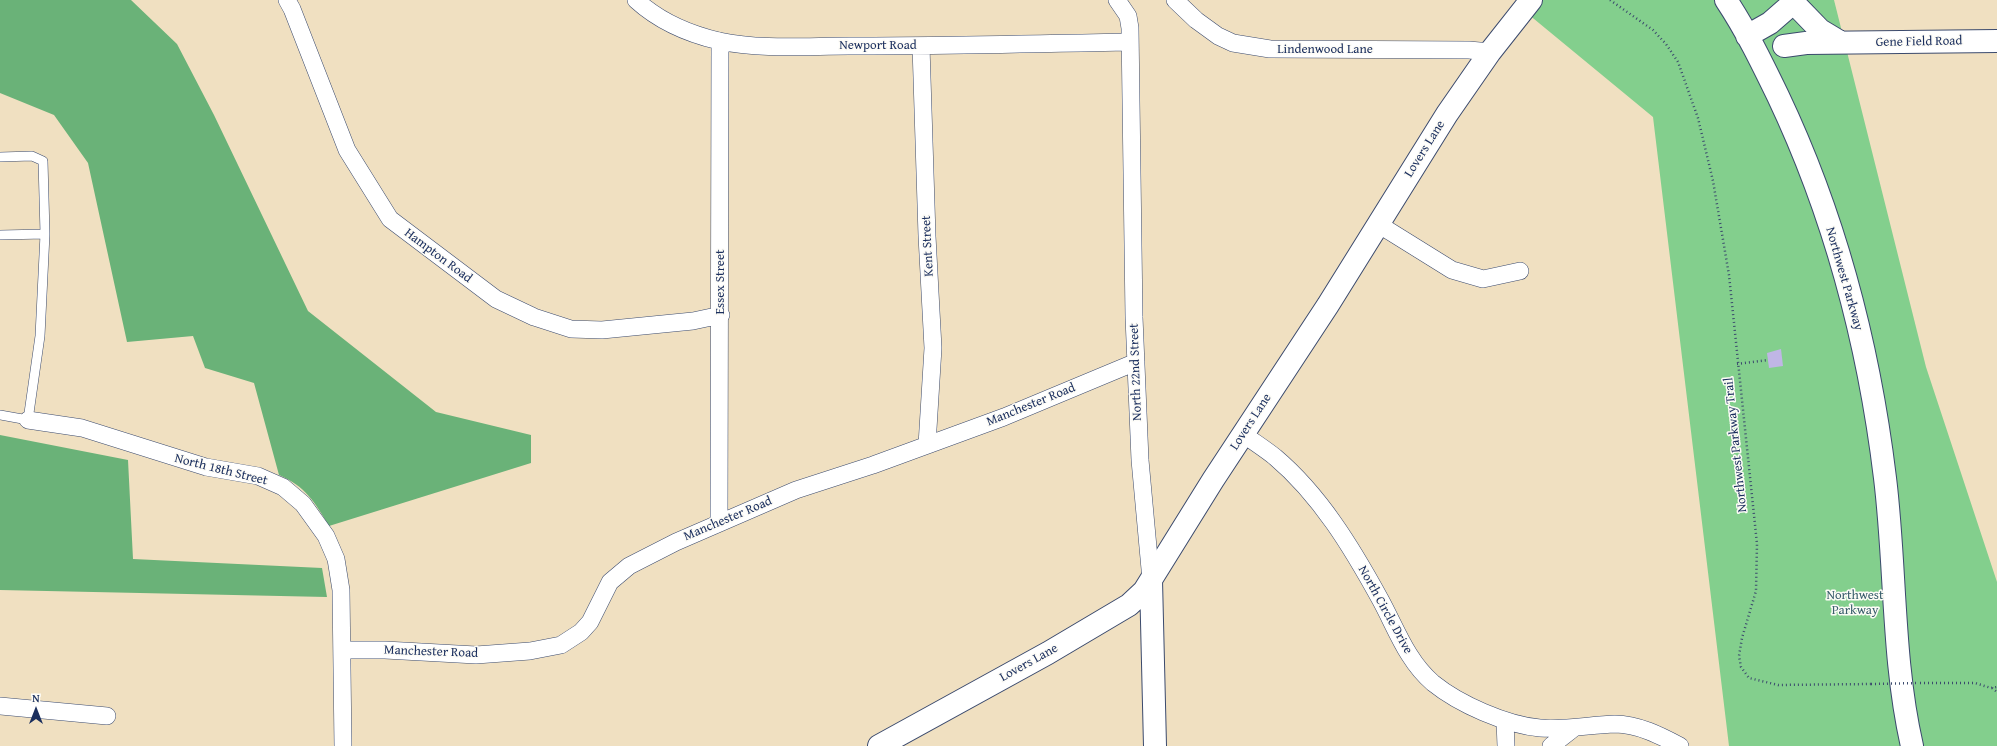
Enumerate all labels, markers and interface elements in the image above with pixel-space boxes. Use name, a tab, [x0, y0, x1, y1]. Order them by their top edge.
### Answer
street label: Gene Field Road	[1875, 33, 1963, 51]
street label: Newport Road	[839, 38, 917, 54]
street label: Lindenwood Lane	[1277, 42, 1373, 58]
street label: Lovers Lane	[1401, 118, 1449, 180]
street label: Kent Street	[919, 215, 937, 277]
street label: Hampton Road	[401, 225, 475, 287]
street label: Northwest Parkway	[1822, 226, 1866, 332]
street label: Essex Street	[713, 249, 729, 315]
street label: North 22nd Street	[1126, 323, 1146, 421]
street label: Northwest Parkway Trail	[1721, 377, 1751, 513]
street label: Manchester Road	[984, 380, 1078, 430]
street label: Lovers Lane	[1227, 391, 1275, 453]
street label: North 18th Street	[173, 451, 269, 489]
street label: Manchester Road	[682, 493, 774, 545]
street label: North Circle Drive	[1354, 563, 1416, 657]
park label: Northwest Parkway	[1826, 588, 1884, 619]
street label: Lovers Lane	[997, 641, 1061, 685]
street label: Manchester Road	[384, 643, 478, 661]
north arrow	[16, 690, 56, 730]
text: N	[32, 690, 40, 706]

